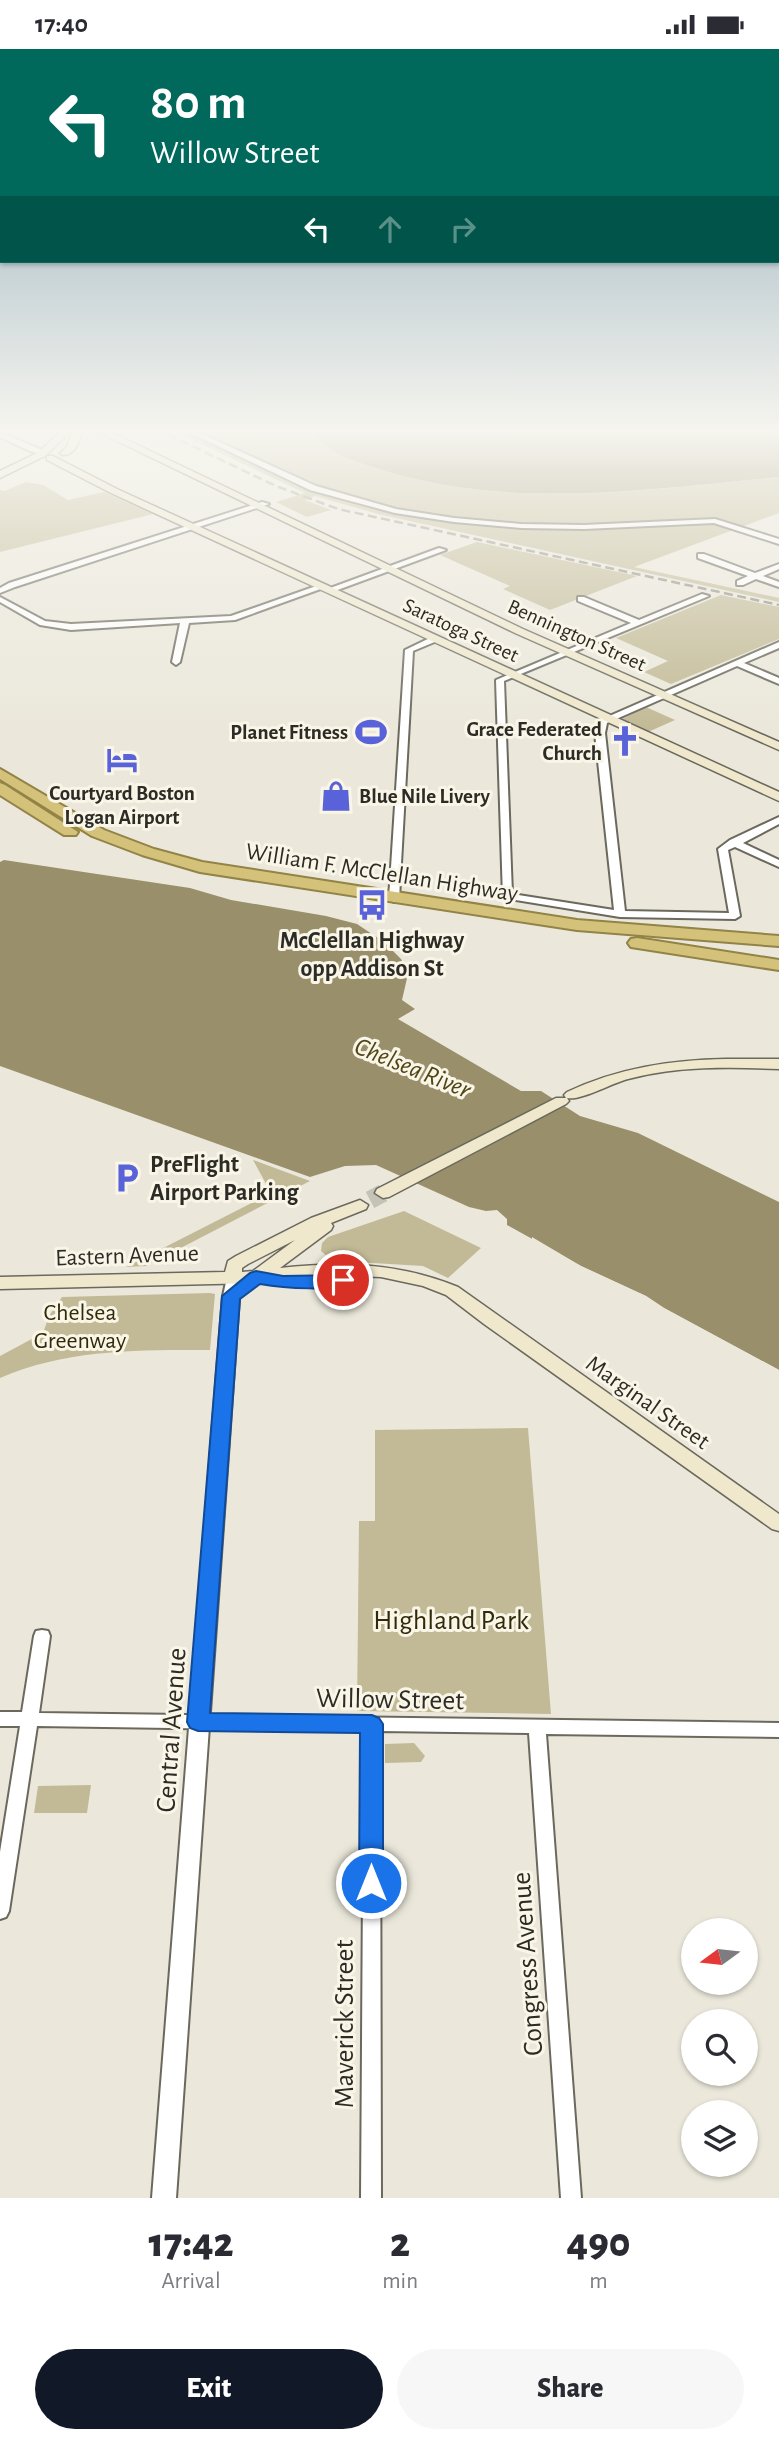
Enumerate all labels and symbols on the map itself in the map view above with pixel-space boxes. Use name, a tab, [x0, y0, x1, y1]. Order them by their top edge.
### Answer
street label: Saratoga Street	[400, 595, 522, 666]
street label: Bennington Street	[505, 596, 649, 675]
sports icon: Planet Fitness	[354, 715, 388, 749]
place label: Grace Federated Church	[466, 719, 602, 764]
place label: Planet Fitness	[230, 722, 348, 743]
church icon: Grace Federated Church	[608, 724, 642, 758]
hotel icon: Courtyard Boston Logan Airport	[105, 743, 139, 777]
shop icon: Blue Nile Livery	[319, 779, 353, 813]
place label: Courtyard Boston Logan Airport	[49, 783, 195, 828]
place label: Blue Nile Livery	[359, 786, 490, 807]
street label: William F. McClellan Highway	[244, 840, 520, 906]
bus stop icon: McClellan Highway opp Addison St	[355, 888, 389, 922]
place label: McClellan Highway opp Addison St	[280, 929, 464, 981]
water label: Chelsea River	[351, 1033, 476, 1104]
place label: PreFlight Airport Parking	[150, 1153, 299, 1205]
parking icon: PreFlight Airport Parking	[110, 1161, 144, 1195]
street label: Eastern Avenue	[55, 1242, 199, 1270]
pin	[313, 1250, 373, 1310]
park label: Chelsea Greenway	[34, 1301, 126, 1353]
street label: Marginal Street	[581, 1352, 714, 1454]
park label: Highland Park	[373, 1607, 529, 1635]
street label: Central Avenue	[152, 1647, 192, 1813]
street label: Willow Street	[316, 1685, 464, 1715]
position arrow	[334, 1846, 408, 1920]
street label: Congress Avenue	[508, 1871, 548, 2057]
north arrow	[681, 1918, 758, 1995]
street label: Maverick Street	[331, 1940, 359, 2108]

